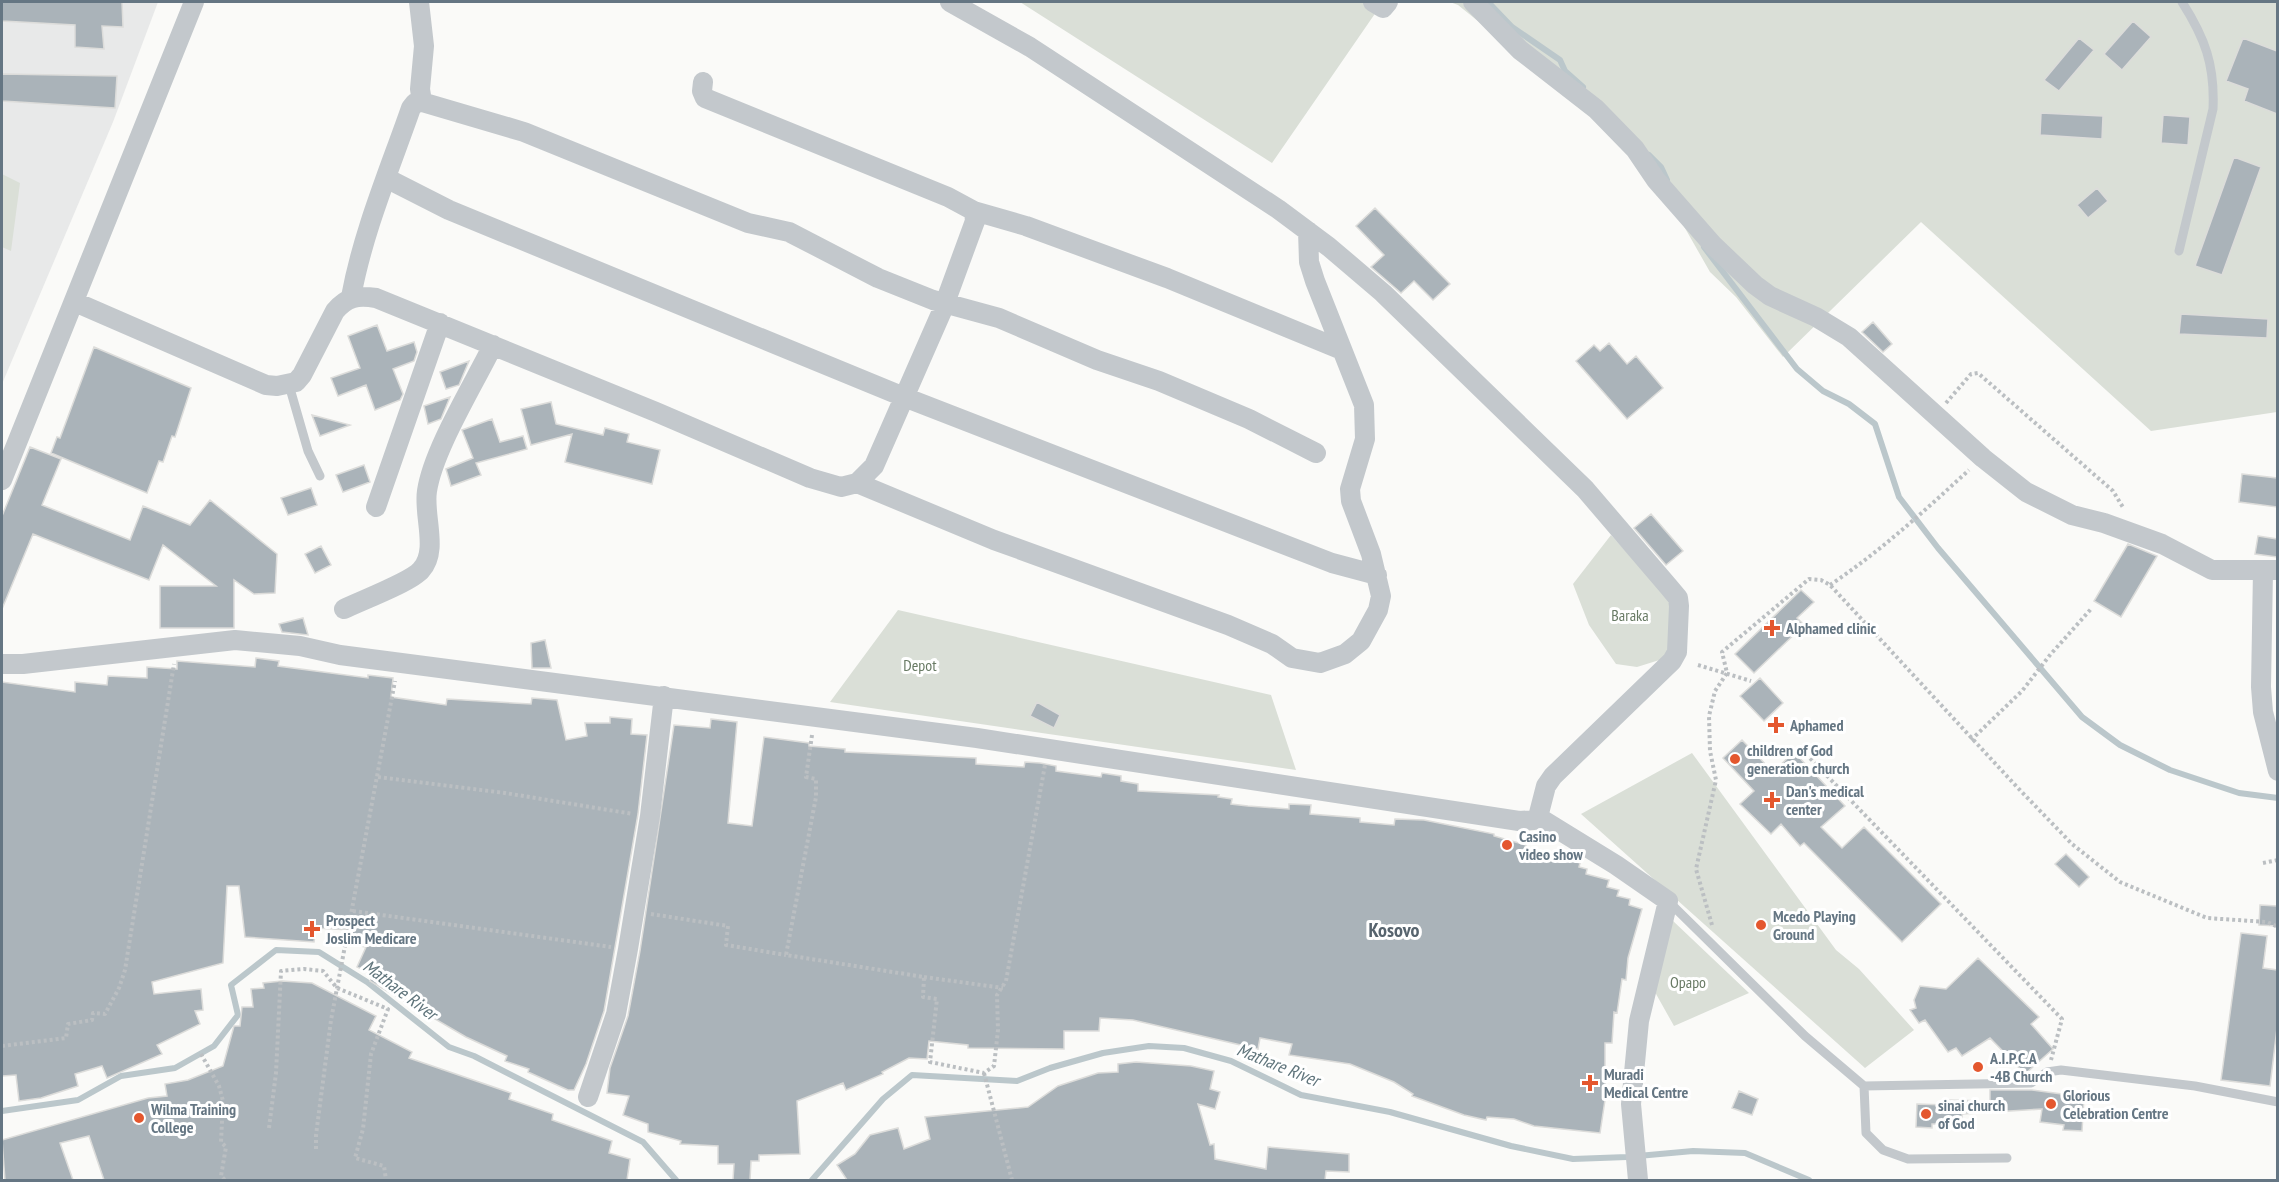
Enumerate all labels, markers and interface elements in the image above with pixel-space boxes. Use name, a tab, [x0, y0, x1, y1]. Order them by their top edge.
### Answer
park label: Baraka	[1611, 605, 1649, 625]
place label: Alphamed clinic	[1785, 618, 1877, 638]
marker: Alphamed clinic	[1763, 619, 1781, 637]
park label: Depot	[903, 655, 937, 675]
place label: Aphamed	[1789, 715, 1844, 735]
marker: Aphamed	[1767, 716, 1785, 734]
place label: children of God generation church	[1747, 740, 1850, 778]
marker: children of God generation church	[1728, 752, 1742, 766]
place label: Dan's medical center	[1786, 781, 1864, 819]
marker: Dan's medical center	[1763, 791, 1781, 809]
place label: Casino video show	[1518, 826, 1583, 864]
marker: Casino video show	[1500, 838, 1514, 852]
place label: Mcedo Playing Ground	[1773, 906, 1856, 944]
place label: Prospect Joslim Medicare	[325, 910, 417, 948]
district label: Kosovo	[1369, 917, 1420, 943]
marker: Mcedo Playing Ground	[1754, 918, 1768, 932]
marker: Prospect Joslim Medicare	[303, 920, 321, 938]
water label: Mathare River	[359, 954, 444, 1027]
park label: Opapo	[1670, 972, 1706, 992]
water label: Mathare River	[1234, 1038, 1326, 1093]
place label: A.I.P.C.A -4B Church	[1989, 1048, 2052, 1086]
marker: A.I.P.C.A -4B Church	[1971, 1060, 1985, 1074]
place label: Muradi Medical Centre	[1604, 1064, 1689, 1102]
marker: Muradi Medical Centre	[1581, 1074, 1599, 1092]
place label: Glorious Celebration Centre	[2063, 1085, 2169, 1123]
place label: sinai church of God	[1938, 1095, 2005, 1133]
marker: Glorious Celebration Centre	[2044, 1097, 2058, 1111]
place label: Wilma Training College	[150, 1099, 236, 1137]
marker: sinai church of God	[1919, 1107, 1933, 1121]
marker: Wilma Training College	[132, 1111, 146, 1125]

